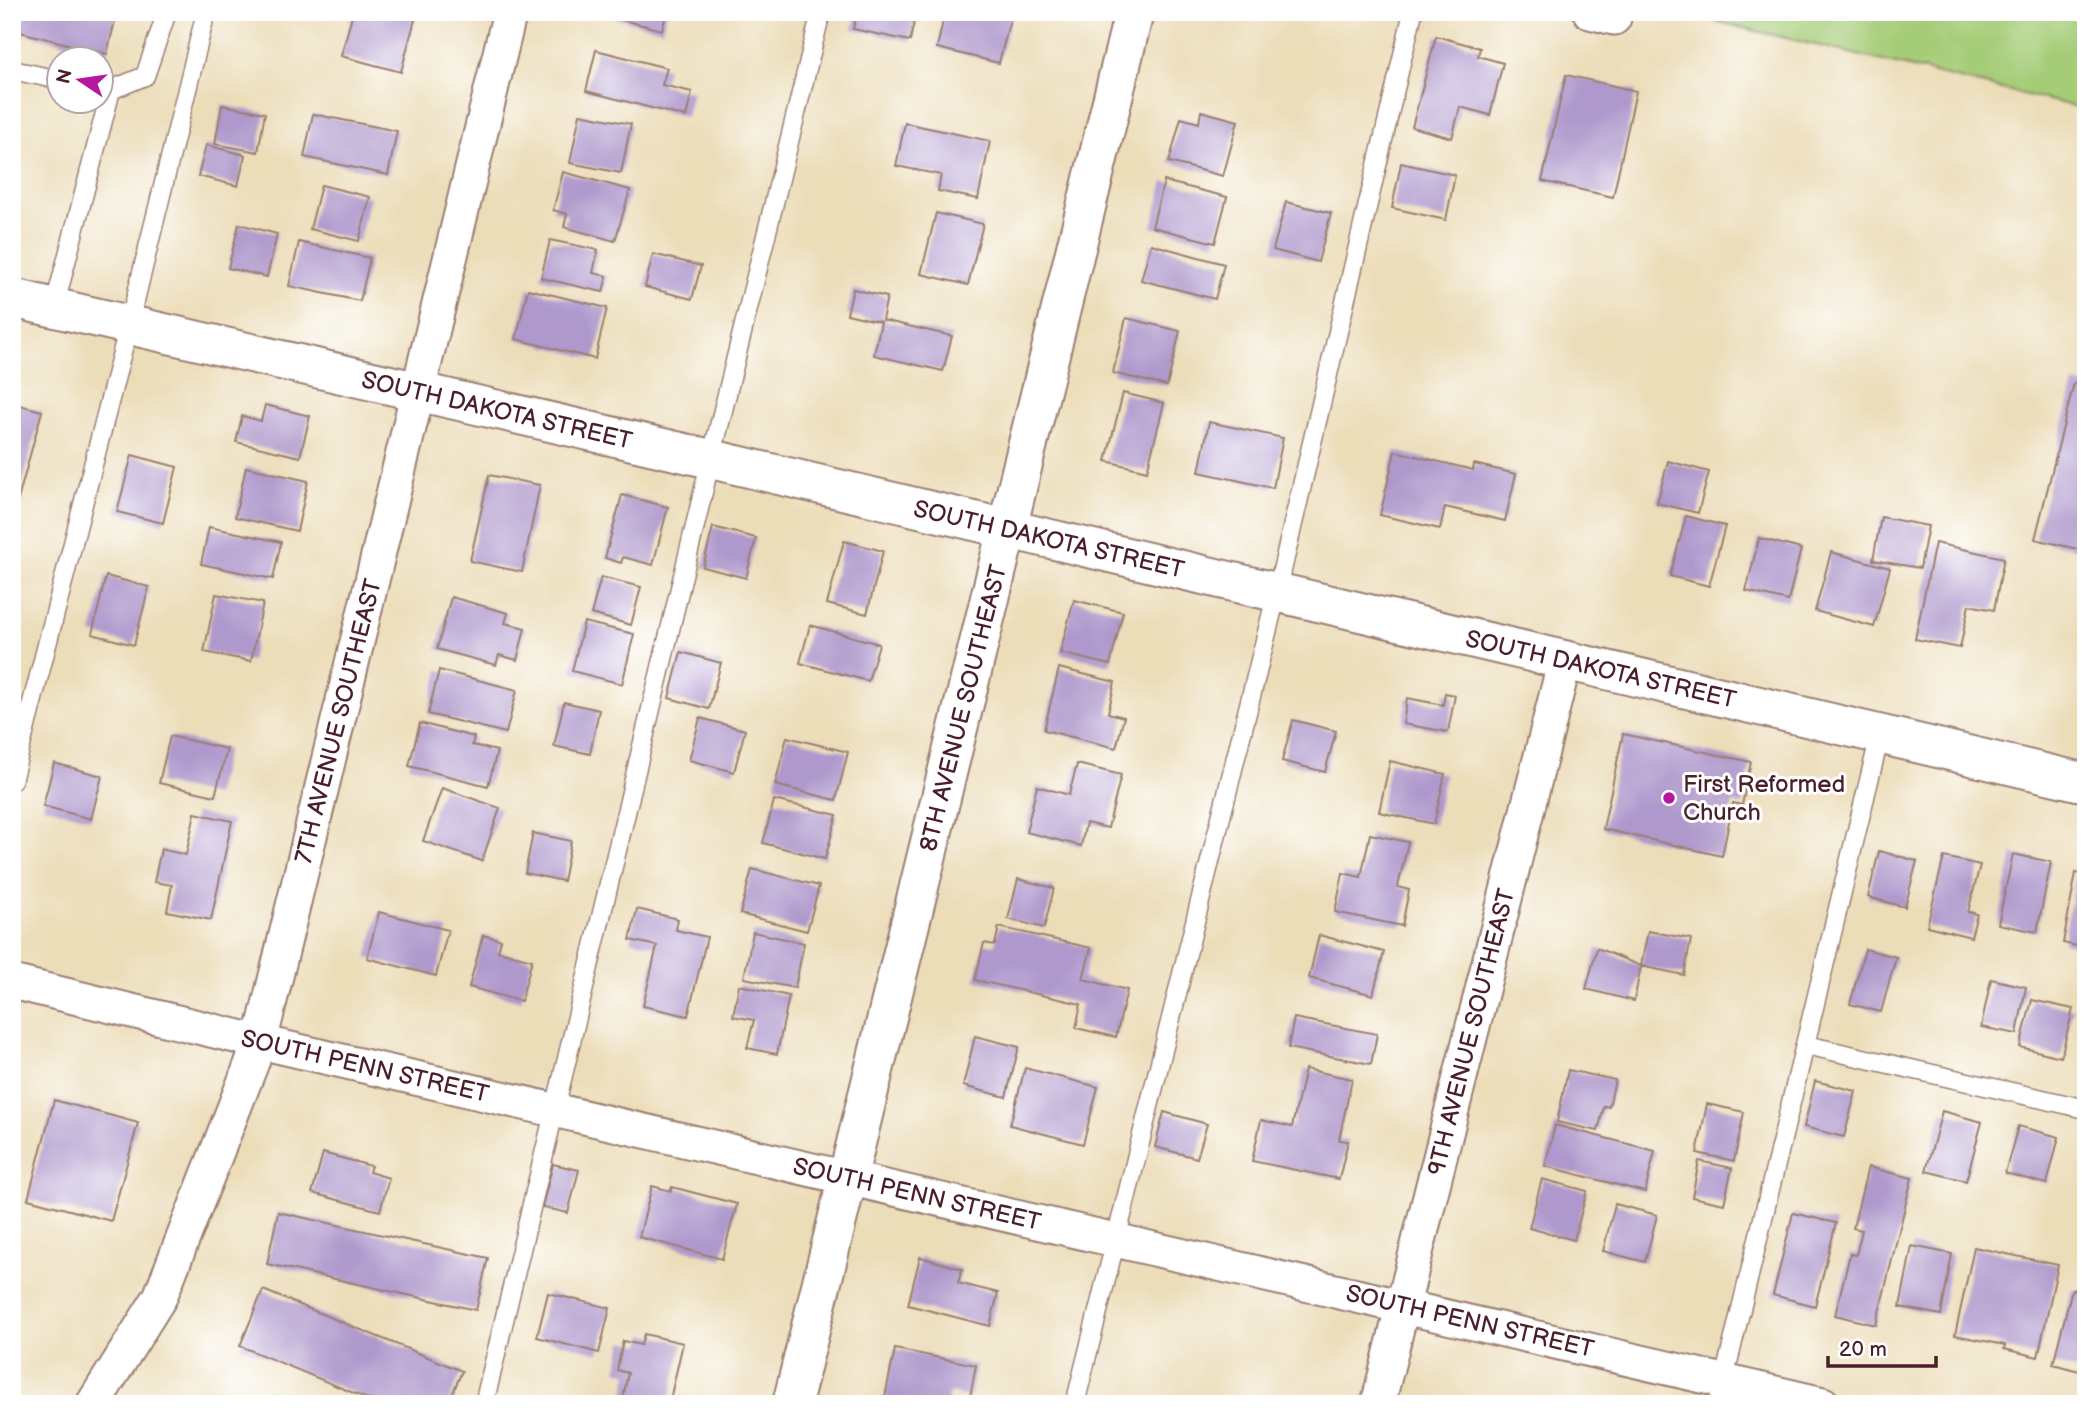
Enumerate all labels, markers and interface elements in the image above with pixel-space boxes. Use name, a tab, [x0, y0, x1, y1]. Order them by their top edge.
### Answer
north arrow	[46, 46, 116, 116]
text: N	[52, 67, 78, 86]
street label: SOUTH DAKOTA STREET	[359, 365, 636, 456]
street label: SOUTH DAKOTA STREET	[911, 494, 1188, 585]
street label: 8TH AVENUE SOUTHEAST	[914, 561, 1013, 854]
street label: 7TH AVENUE SOUTHEAST	[289, 575, 388, 866]
street label: SOUTH DAKOTA STREET	[1463, 624, 1740, 715]
place label: First Reformed Church	[1683, 770, 1845, 827]
marker: First Reformed Church	[1661, 790, 1677, 806]
street label: 9TH AVENUE SOUTHEAST	[1422, 885, 1521, 1178]
street label: SOUTH PENN STREET	[238, 1024, 492, 1109]
street label: SOUTH PENN STREET	[790, 1152, 1044, 1237]
street label: SOUTH PENN STREET	[1343, 1279, 1597, 1364]
scale bar	[1828, 1325, 1937, 1369]
text: 20 m	[1839, 1337, 1887, 1362]

